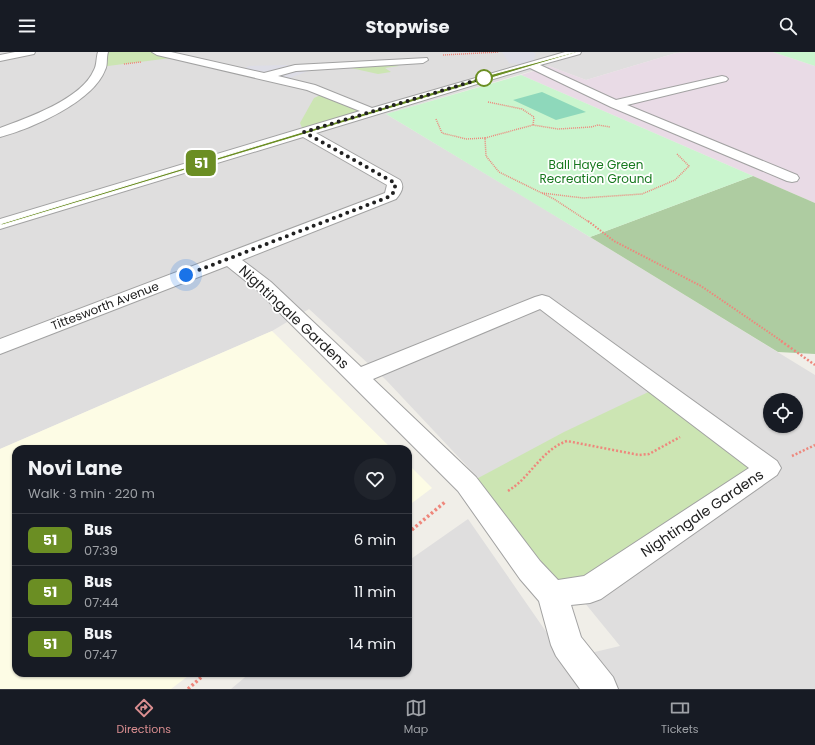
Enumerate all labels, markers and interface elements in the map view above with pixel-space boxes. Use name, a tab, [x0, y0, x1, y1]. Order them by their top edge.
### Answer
text: Stopwise	[365, 14, 450, 39]
icon: menu	[16, 15, 38, 37]
icon: search	[777, 15, 799, 37]
unlabelled marker	[475, 69, 493, 87]
line badge: 51	[183, 150, 219, 176]
text: 51	[194, 153, 208, 173]
park label: Ball Haye Green Recreation Ground	[540, 156, 652, 187]
street label: Nightingale Gardens	[235, 261, 353, 373]
your location	[176, 265, 196, 285]
street label: Tittesworth Avenue	[48, 277, 161, 334]
map controls	[763, 393, 803, 433]
button: locate	[763, 393, 803, 433]
text: Novi Lane	[28, 455, 122, 482]
button: heart	[354, 458, 396, 500]
street label: Nightingale Gardens	[637, 464, 767, 562]
text: Walk · 3 min · 220 m	[28, 484, 155, 503]
text: Bus	[84, 519, 112, 540]
text: 6 min	[354, 529, 396, 550]
text: 51	[43, 530, 57, 550]
text: 07:39	[84, 541, 118, 560]
text: Bus	[84, 571, 112, 592]
text: 11 min	[354, 581, 396, 602]
text: 51	[43, 582, 57, 602]
text: 07:44	[84, 593, 118, 612]
text: Bus	[84, 623, 112, 644]
text: 14 min	[349, 633, 396, 654]
text: 51	[43, 634, 57, 654]
text: 07:47	[84, 645, 117, 664]
tab: Directions	[116, 697, 171, 738]
tab: Map	[404, 697, 428, 738]
tab: Tickets	[661, 697, 699, 738]

